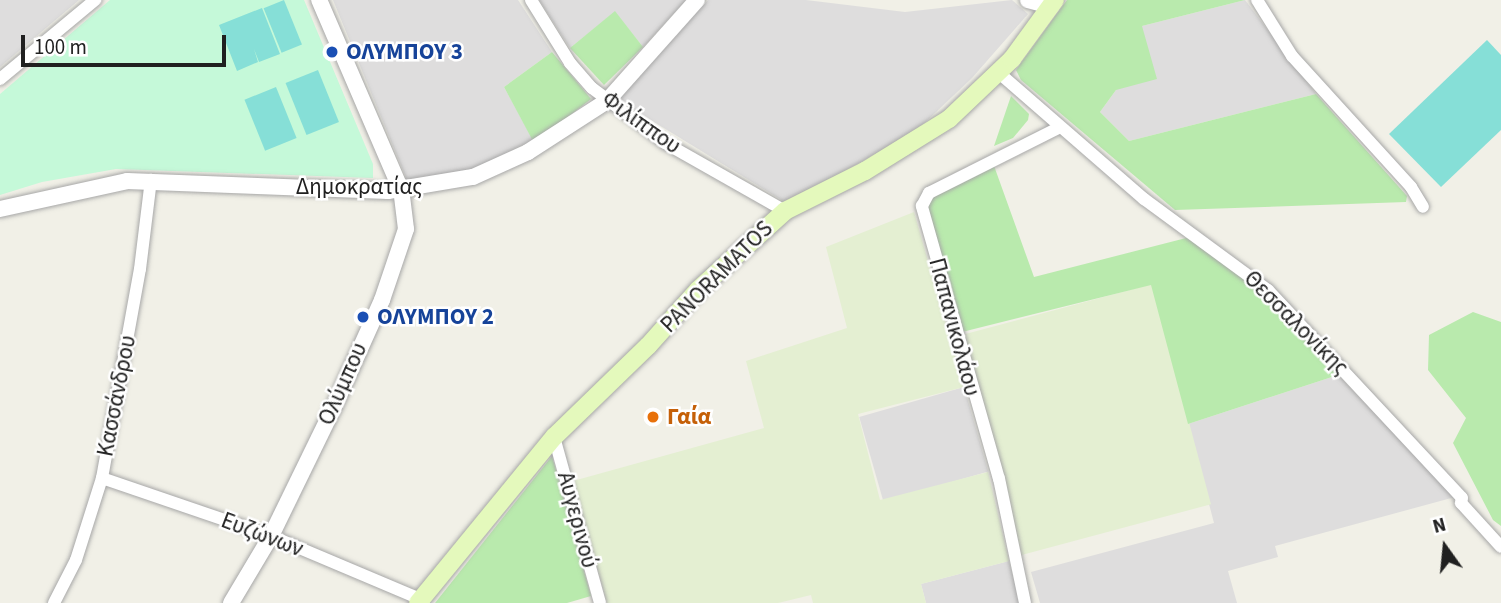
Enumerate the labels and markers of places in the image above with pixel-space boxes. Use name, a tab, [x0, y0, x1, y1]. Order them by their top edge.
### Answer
place label: ΟΛΥΜΠΟΥ 3	[346, 38, 463, 66]
marker: ΟΛΥΜΠΟΥ 3	[324, 44, 340, 60]
place label: ΟΛΥΜΠΟΥ 2	[377, 303, 494, 331]
marker: ΟΛΥΜΠΟΥ 2	[355, 309, 371, 325]
place label: Γαία	[667, 403, 711, 431]
marker: Γαία	[645, 409, 661, 425]

